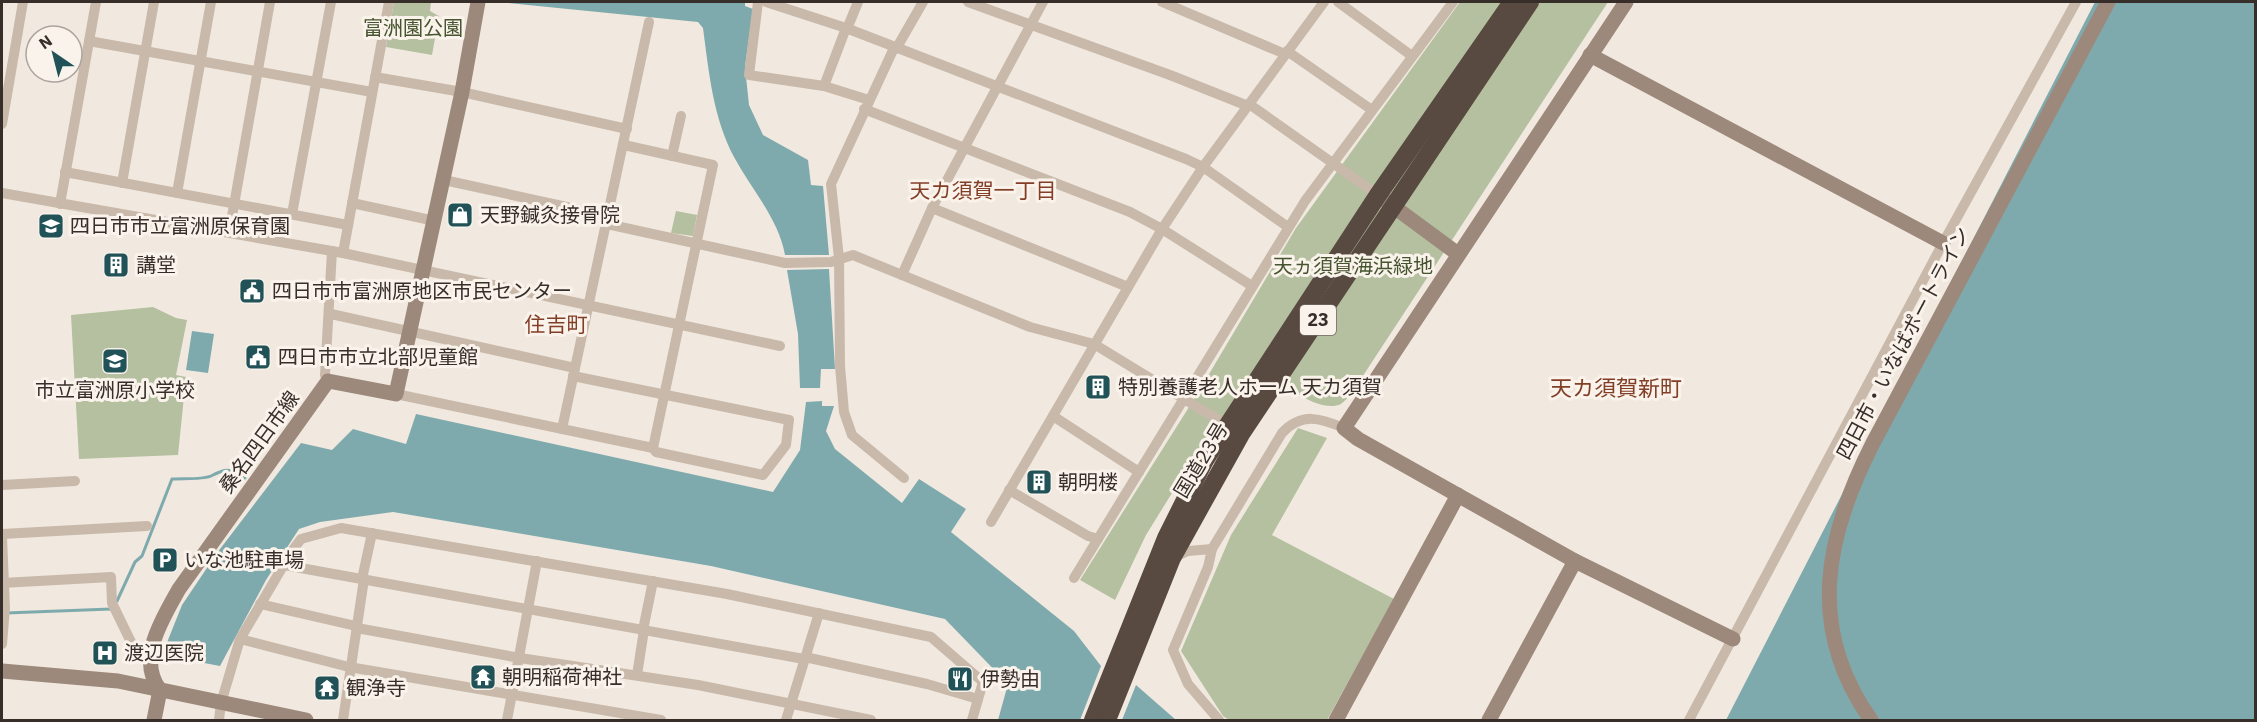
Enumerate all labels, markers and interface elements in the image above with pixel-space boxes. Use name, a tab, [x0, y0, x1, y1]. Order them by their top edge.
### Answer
park label: 富洲園公園	[363, 14, 463, 41]
north arrow	[24, 24, 84, 84]
text: N	[35, 30, 56, 53]
district label: 天カ須賀一丁目	[910, 176, 1057, 204]
shop icon: 天野鍼灸接骨院	[445, 200, 475, 230]
place label: 天野鍼灸接骨院	[480, 201, 620, 228]
school or university icon: 四日市市立富洲原保育園	[36, 211, 66, 241]
place label: 四日市市立富洲原保育園	[70, 212, 290, 239]
street label: 四日市・いなばポートライン	[1830, 222, 1976, 464]
building icon: 講堂	[101, 250, 131, 280]
place label: 講堂	[136, 251, 176, 278]
park label: 天ヵ須賀海浜緑地	[1273, 252, 1433, 279]
public building icon: 四日市市富洲原地区市民センター	[237, 276, 267, 306]
place label: 四日市市富洲原地区市民センター	[272, 277, 572, 304]
road number: 23	[1300, 305, 1336, 335]
district label: 住吉町	[525, 310, 588, 338]
public building icon: 四日市市立北部児童館	[243, 342, 273, 372]
place label: 四日市市立北部児童館	[278, 343, 478, 370]
school or university icon: 市立富洲原小学校	[100, 346, 130, 376]
building icon: 特別養護老人ホーム 天カ須賀	[1083, 372, 1113, 402]
place label: 特別養護老人ホーム 天カ須賀	[1118, 373, 1382, 400]
district label: 天カ須賀新町	[1550, 373, 1682, 402]
place label: 市立富洲原小学校	[35, 376, 195, 403]
street label: 桑名四日市線	[212, 385, 305, 498]
street label: 国道23号	[1167, 417, 1234, 503]
building icon: 朝明楼	[1024, 467, 1054, 497]
place label: 朝明楼	[1058, 468, 1118, 495]
parking icon: いな池駐車場	[150, 545, 180, 575]
place label: いな池駐車場	[184, 546, 304, 573]
hospital icon: 渡辺医院	[90, 638, 120, 668]
place label: 渡辺医院	[124, 639, 204, 666]
temple icon: 朝明稲荷神社	[468, 662, 498, 692]
place label: 朝明稲荷神社	[502, 663, 622, 690]
restaurant icon: 伊勢由	[945, 664, 975, 694]
place label: 伊勢由	[980, 665, 1040, 692]
temple icon: 観浄寺	[312, 673, 342, 703]
place label: 観浄寺	[346, 674, 406, 701]

